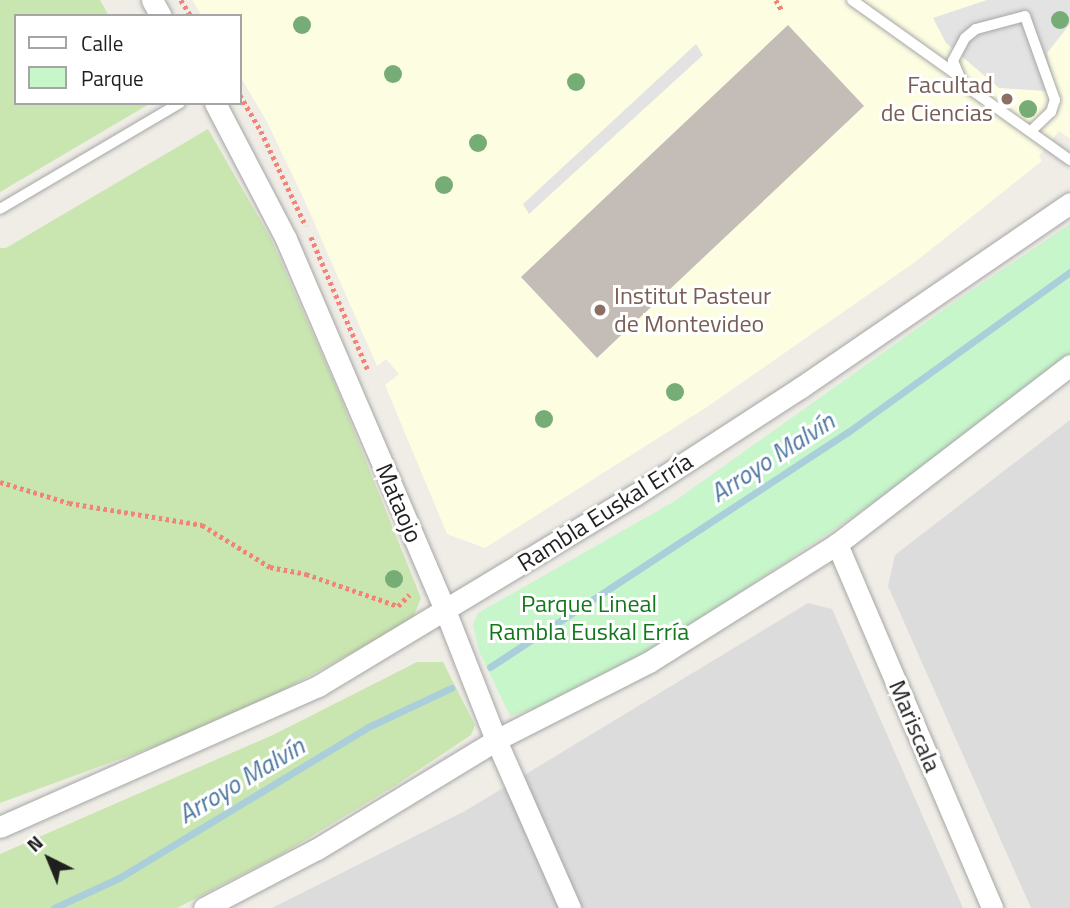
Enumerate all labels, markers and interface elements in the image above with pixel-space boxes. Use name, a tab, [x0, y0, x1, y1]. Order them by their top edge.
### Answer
legend	[14, 14, 242, 105]
text: Calle	[81, 27, 123, 59]
text: Parque	[81, 62, 144, 94]
place label: Facultad de Ciencias	[881, 71, 993, 127]
marker: Facultad de Ciencias	[999, 91, 1015, 107]
place label: Institut Pasteur de Montevideo	[614, 282, 771, 338]
marker: Institut Pasteur de Montevideo	[592, 302, 608, 318]
water label: Arroyo Malvín	[704, 405, 840, 509]
street label: Rambla Euskal Erría	[512, 447, 698, 577]
street label: Mataojo	[369, 459, 429, 547]
park label: Parque Lineal Rambla Euskal Erría	[489, 590, 689, 646]
street label: Mariscala	[883, 676, 947, 776]
water label: Arroyo Malvín	[172, 730, 310, 830]
north arrow	[14, 824, 84, 894]
text: N	[20, 828, 49, 858]

